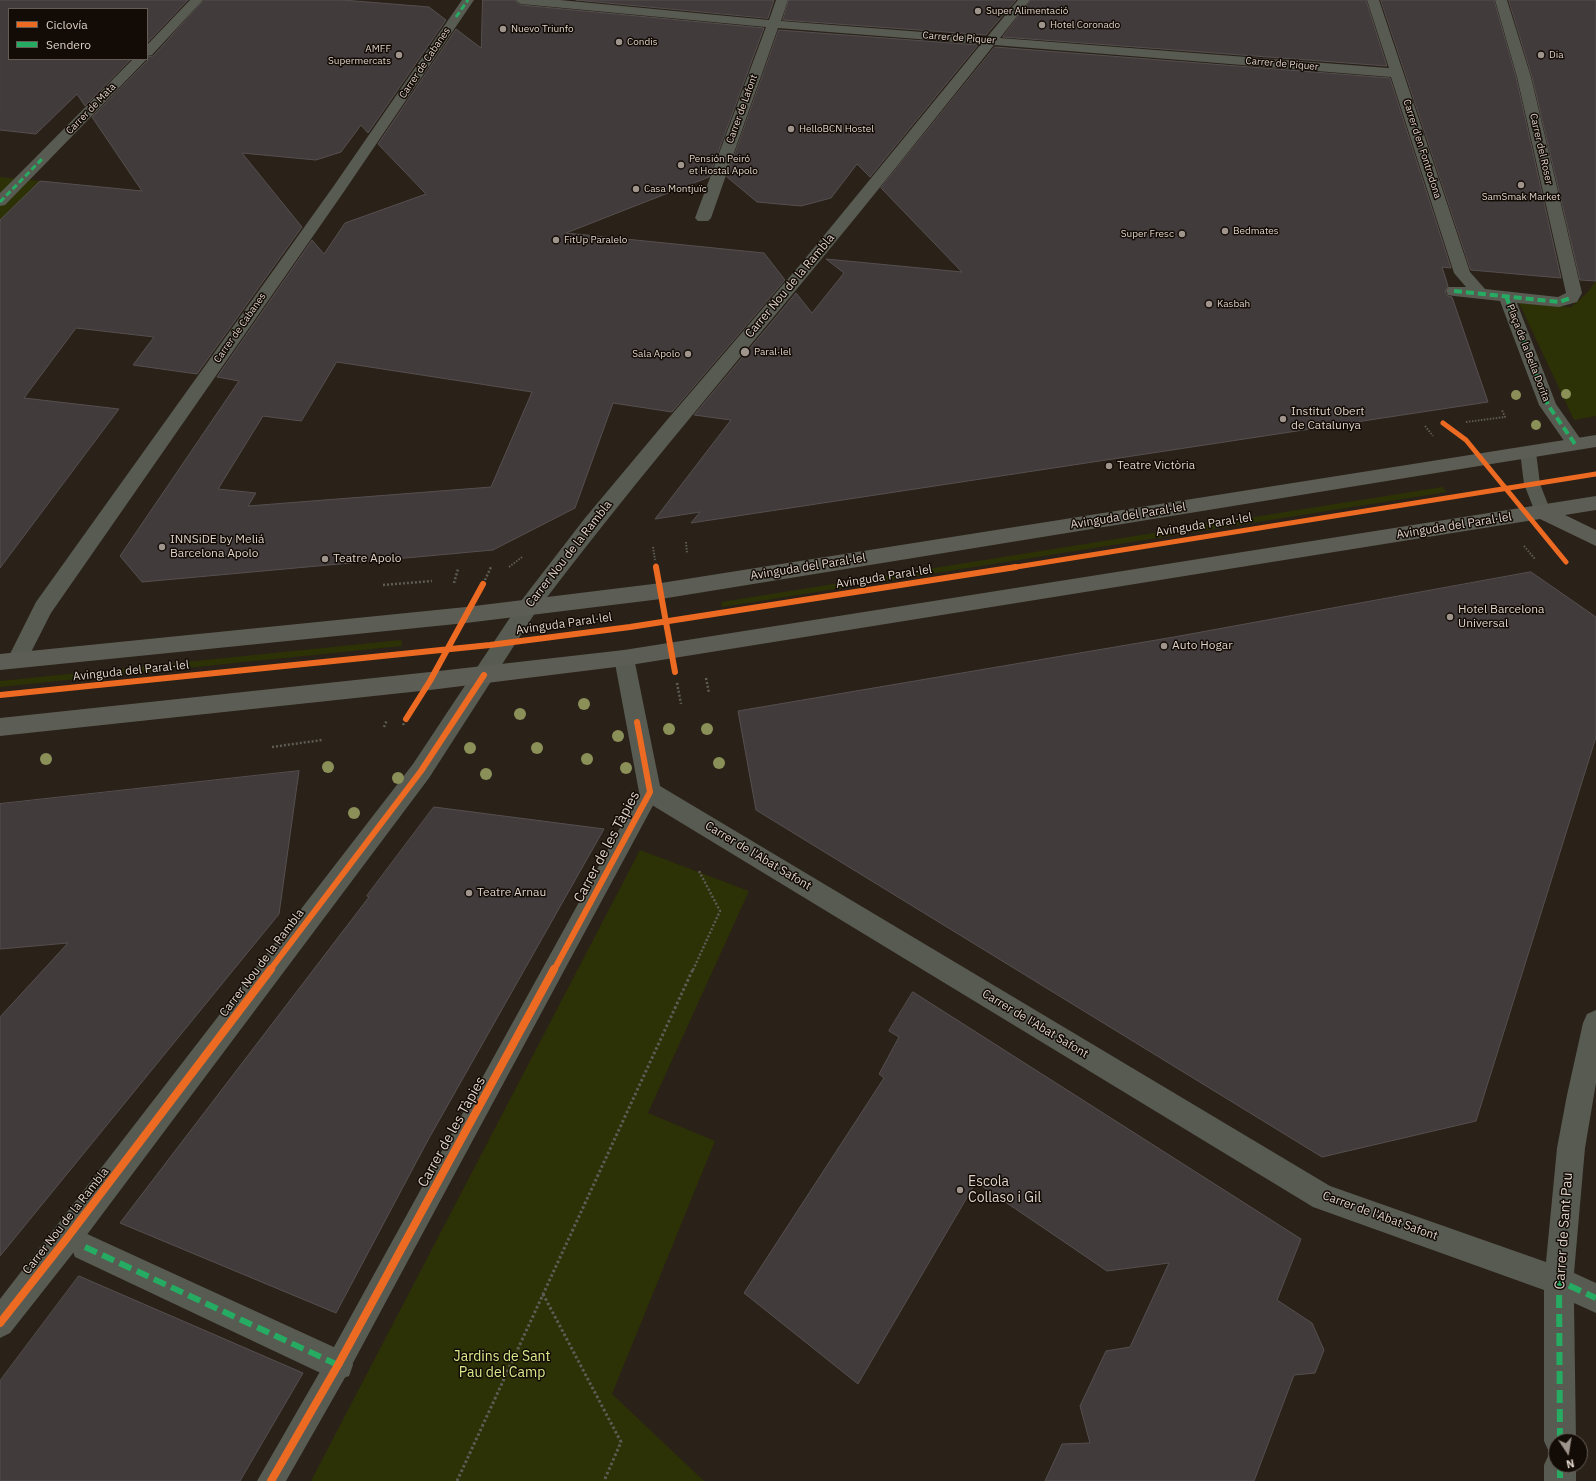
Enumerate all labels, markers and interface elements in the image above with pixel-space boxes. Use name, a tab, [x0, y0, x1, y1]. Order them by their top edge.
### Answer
place label: Super Alimentació	[986, 5, 1068, 17]
marker: Super Alimentació	[973, 6, 983, 16]
legend	[8, 8, 148, 60]
text: Ciclovía	[46, 17, 88, 32]
place label: Hotel Coronado	[1050, 19, 1120, 31]
marker: Hotel Coronado	[1037, 20, 1047, 30]
place label: Nuevo Triunfo	[511, 23, 574, 35]
marker: Nuevo Triunfo	[498, 24, 508, 34]
street label: Carrer de Cabanes	[397, 25, 453, 101]
street label: Carrer de Piquer	[922, 29, 996, 47]
place label: Condis	[627, 36, 658, 48]
text: Sendero	[46, 37, 91, 52]
marker: Condis	[614, 37, 624, 47]
place label: AMFF Supermercats	[328, 43, 391, 66]
place label: Dia	[1549, 49, 1564, 61]
marker: AMFF Supermercats	[394, 50, 404, 60]
marker: Dia	[1536, 50, 1546, 60]
street label: Carrer de Piquer	[1245, 55, 1319, 73]
street label: Carrer de Lafont	[724, 73, 760, 145]
street label: Carrer de Mata	[64, 81, 118, 137]
street label: Carrer d'en Fontrodona	[1400, 98, 1444, 200]
street label: Carrer del Roser	[1527, 112, 1555, 186]
place label: HelloBCN Hostel	[799, 123, 874, 135]
marker: HelloBCN Hostel	[786, 124, 796, 134]
place label: Pensión Peiró et Hostal Apolo	[689, 153, 758, 176]
marker: Pensión Peiró et Hostal Apolo	[676, 160, 686, 170]
marker: SamSmak Market	[1516, 180, 1526, 190]
place label: Casa Montjuïc	[644, 183, 707, 195]
marker: Casa Montjuïc	[631, 184, 641, 194]
place label: SamSmak Market	[1482, 191, 1560, 203]
place label: Bedmates	[1233, 225, 1279, 237]
marker: Bedmates	[1220, 226, 1230, 236]
place label: Super Fresc	[1121, 228, 1174, 240]
marker: Super Fresc	[1177, 229, 1187, 239]
street label: Carrer Nou de la Rambla	[742, 231, 838, 341]
place label: FitUp Paralelo	[564, 234, 627, 246]
marker: FitUp Paralelo	[551, 235, 561, 245]
street label: Carrer de Cabanes	[211, 291, 269, 365]
place label: Kasbah	[1217, 298, 1250, 310]
marker: Kasbah	[1204, 299, 1214, 309]
street label: Plaça de la Bella Dorita	[1504, 303, 1552, 403]
marker: Paral·lel	[739, 346, 751, 358]
place label: Paral·lel	[754, 346, 791, 358]
place label: Sala Apolo	[632, 348, 680, 360]
marker: Sala Apolo	[683, 349, 693, 359]
place label: Institut Obert de Catalunya	[1291, 405, 1364, 433]
marker: Institut Obert de Catalunya	[1278, 414, 1288, 424]
place label: Teatre Victòria	[1117, 459, 1195, 473]
marker: Teatre Victòria	[1104, 461, 1114, 471]
street label: Carrer Nou de la Rambla	[523, 498, 615, 610]
street label: Avinguda del Paral·lel	[1069, 500, 1187, 532]
street label: Avinguda Paral·lel	[1155, 510, 1253, 540]
street label: Avinguda del Paral·lel	[1395, 510, 1513, 542]
place label: INNSiDE by Meliá Barcelona Apolo	[170, 533, 264, 561]
marker: INNSiDE by Meliá Barcelona Apolo	[157, 542, 167, 552]
street label: Avinguda del Paral·lel	[749, 551, 867, 583]
place label: Teatre Apolo	[333, 552, 401, 566]
marker: Teatre Apolo	[320, 554, 330, 564]
street label: Avinguda Paral·lel	[835, 562, 933, 592]
place label: Hotel Barcelona Universal	[1458, 603, 1544, 631]
street label: Avinguda Paral·lel	[515, 610, 613, 638]
marker: Hotel Barcelona Universal	[1445, 612, 1455, 622]
place label: Auto Hogar	[1172, 639, 1233, 653]
marker: Auto Hogar	[1159, 641, 1169, 651]
street label: Avinguda del Paral·lel	[72, 658, 190, 684]
street label: Carrer de les Tàpies	[571, 788, 643, 906]
street label: Carrer de l'Abat Safont	[702, 819, 814, 893]
place label: Teatre Arnau	[477, 886, 546, 900]
marker: Teatre Arnau	[464, 888, 474, 898]
street label: Carrer Nou de la Rambla	[217, 906, 307, 1020]
street label: Carrer de l'Abat Safont	[979, 987, 1091, 1061]
street label: Carrer de les Tàpies	[415, 1074, 489, 1190]
street label: Carrer Nou de la Rambla	[20, 1165, 112, 1277]
street label: Carrer de Sant Pau	[1552, 1172, 1576, 1290]
place label: Escola Collaso i Gil	[968, 1174, 1041, 1206]
marker: Escola Collaso i Gil	[955, 1185, 965, 1195]
street label: Carrer de l'Abat Safont	[1320, 1188, 1440, 1244]
park label: Jardins de Sant Pau del Camp	[454, 1349, 550, 1382]
north arrow	[1548, 1433, 1588, 1473]
text: N	[1565, 1456, 1576, 1471]

